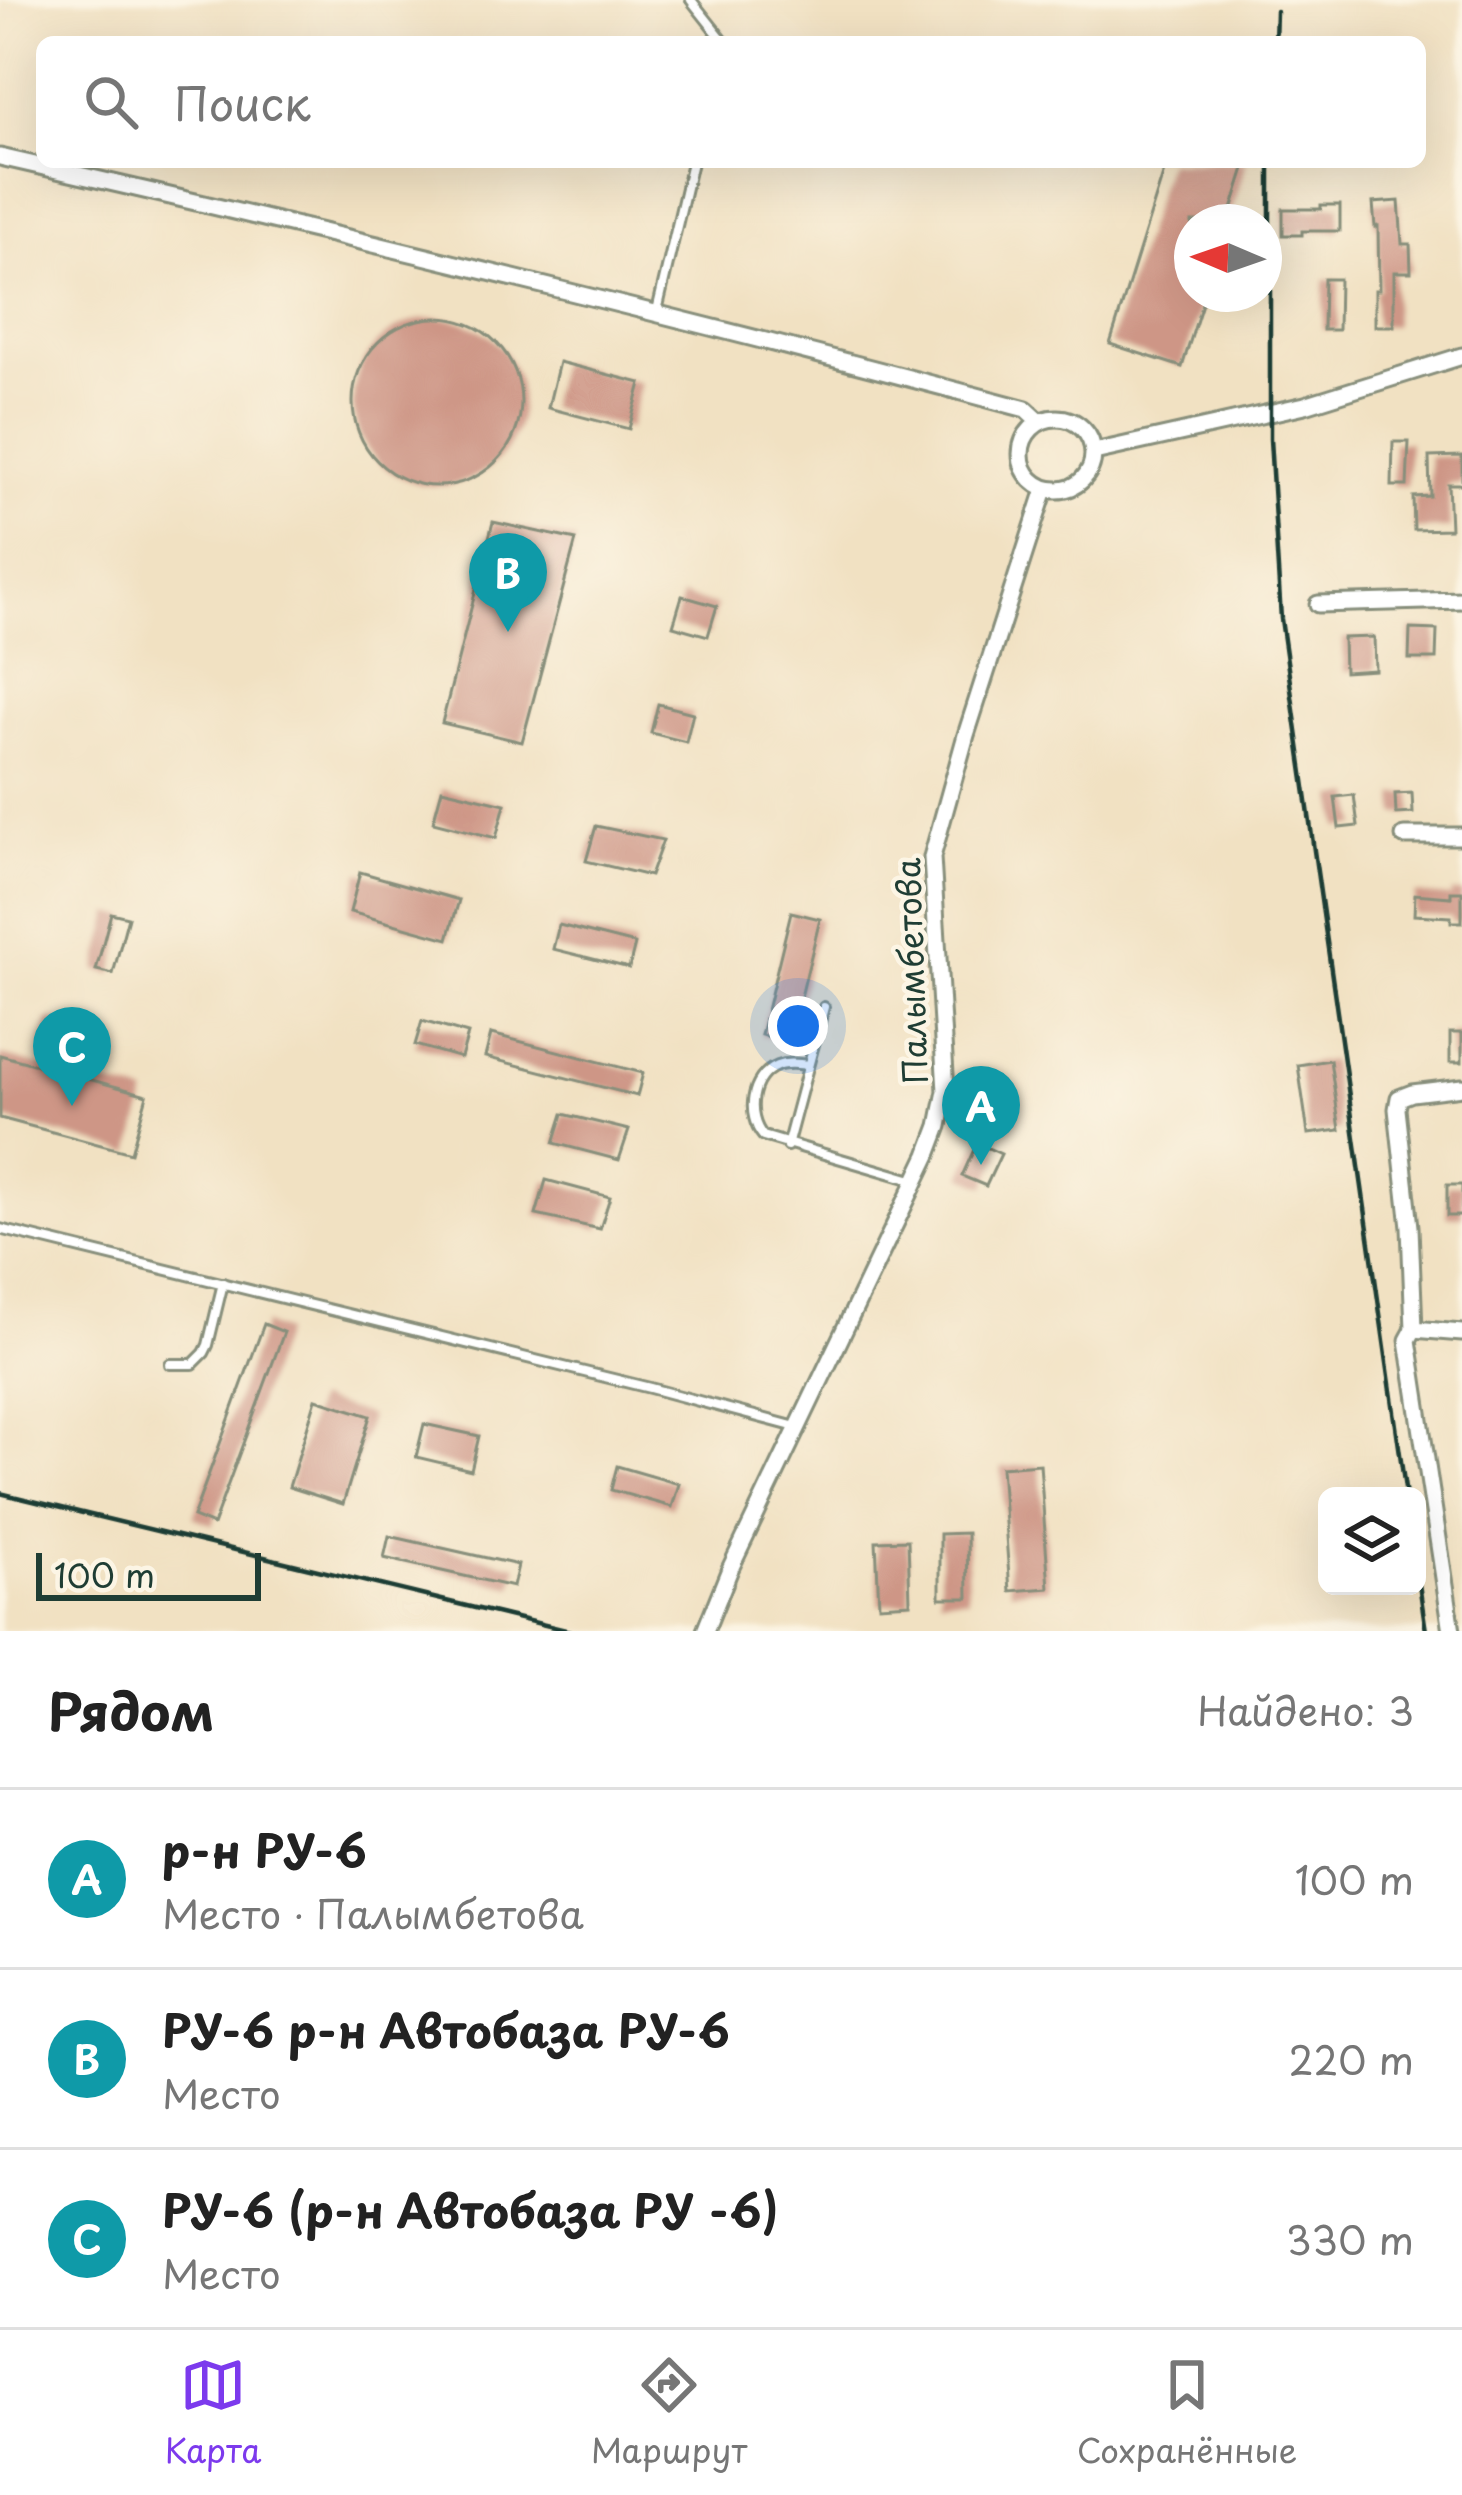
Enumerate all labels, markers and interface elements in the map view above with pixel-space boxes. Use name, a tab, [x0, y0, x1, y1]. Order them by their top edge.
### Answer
search box	[36, 36, 1426, 168]
text: Поиск	[174, 68, 311, 136]
icon: search	[78, 69, 144, 135]
north arrow	[1174, 204, 1282, 312]
pin: B	[469, 533, 547, 632]
street label: Палымбетова	[881, 857, 939, 1085]
your location	[768, 996, 828, 1056]
pin: C	[33, 1007, 111, 1106]
pin: A	[942, 1066, 1020, 1165]
map controls	[1318, 1487, 1426, 1595]
button: layers	[1318, 1487, 1426, 1595]
scale bar	[36, 1547, 261, 1600]
text: 100 m	[54, 1549, 155, 1599]
text: Рядом	[48, 1671, 214, 1748]
text: Найдено: 3	[1197, 1680, 1414, 1739]
text: р-н РУ-6	[162, 1815, 367, 1883]
text: A	[72, 1849, 102, 1908]
text: 100 m	[1295, 1849, 1414, 1908]
text: Место · Палымбетова	[162, 1883, 584, 1942]
text: РУ-6 р-н Автобаза РУ-6	[162, 1995, 730, 2063]
text: B	[74, 2029, 100, 2088]
text: 220 m	[1289, 2029, 1414, 2088]
text: Место	[162, 2063, 281, 2122]
text: РУ-6 (р-н Автобаза РУ -6)	[162, 2175, 778, 2243]
text: C	[72, 2209, 102, 2268]
text: 330 m	[1286, 2209, 1414, 2268]
text: Место	[162, 2243, 281, 2302]
tab: Карта	[165, 2352, 262, 2474]
tab: Маршрут	[591, 2352, 747, 2474]
tab: Сохранённые	[1077, 2352, 1297, 2474]

